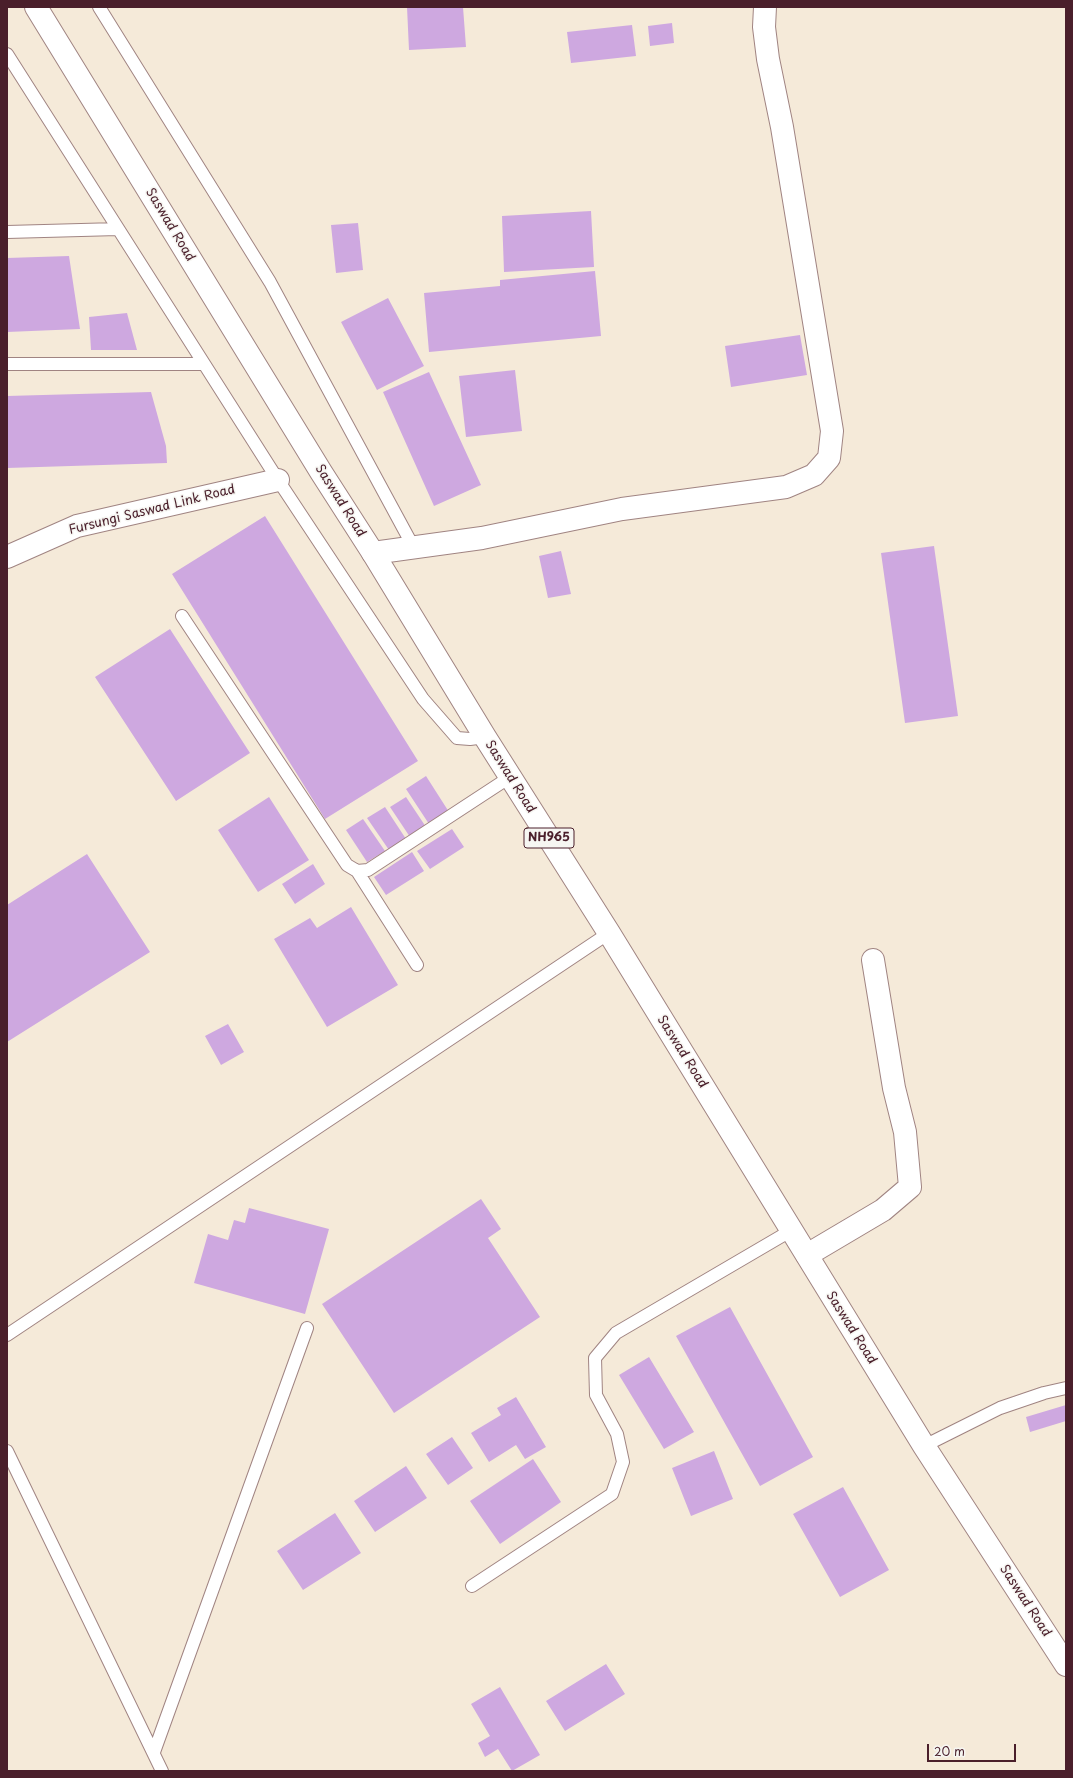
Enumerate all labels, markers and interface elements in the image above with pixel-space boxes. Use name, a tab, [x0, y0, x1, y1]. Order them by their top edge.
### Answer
street label: Saswad Road	[142, 186, 198, 264]
street label: Saswad Road	[311, 462, 369, 540]
street label: Fursungi Saswad Link Road	[67, 482, 237, 538]
street label: Saswad Road	[481, 738, 539, 816]
road number: NH965	[524, 828, 574, 848]
street label: Saswad Road	[653, 1013, 711, 1091]
street label: Saswad Road	[822, 1289, 880, 1367]
street label: Saswad Road	[996, 1562, 1054, 1640]
scale bar	[929, 1736, 1018, 1762]
text: 20 m	[934, 1742, 965, 1760]

